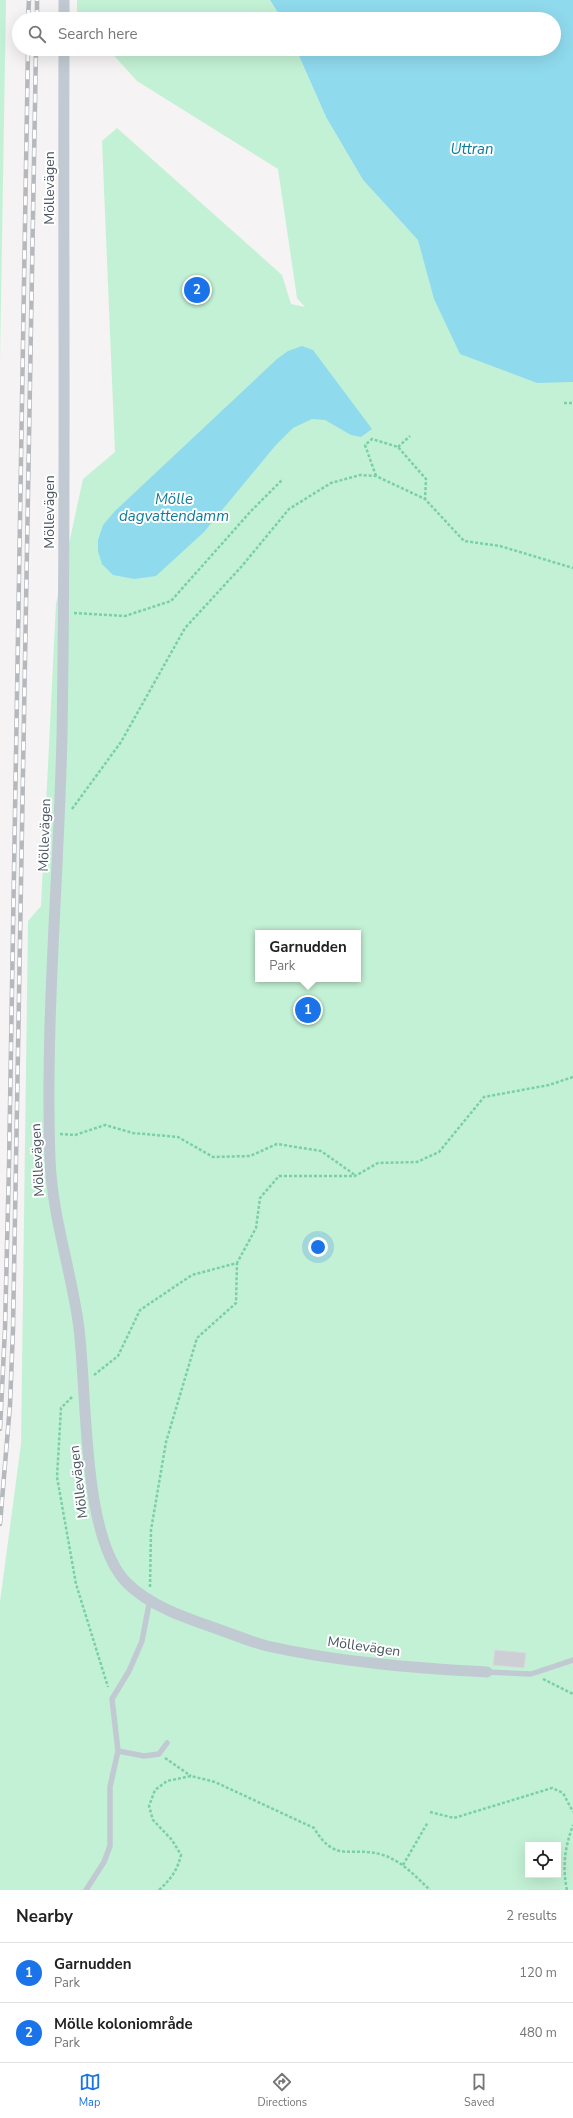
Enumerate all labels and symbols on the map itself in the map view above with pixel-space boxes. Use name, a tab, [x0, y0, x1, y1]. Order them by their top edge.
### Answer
water label: Uttran	[451, 139, 494, 159]
street label: Möllevägen	[40, 151, 59, 225]
pin: 2	[184, 275, 210, 305]
street label: Möllevägen	[40, 475, 59, 549]
water label: Mölle dagvattendamm	[119, 489, 229, 526]
street label: Möllevägen	[34, 798, 55, 872]
pin: 1	[295, 995, 321, 1025]
street label: Möllevägen	[26, 1123, 49, 1197]
your location	[308, 1237, 328, 1257]
street label: Möllevägen	[65, 1444, 92, 1520]
street label: Möllevägen	[326, 1632, 402, 1661]

